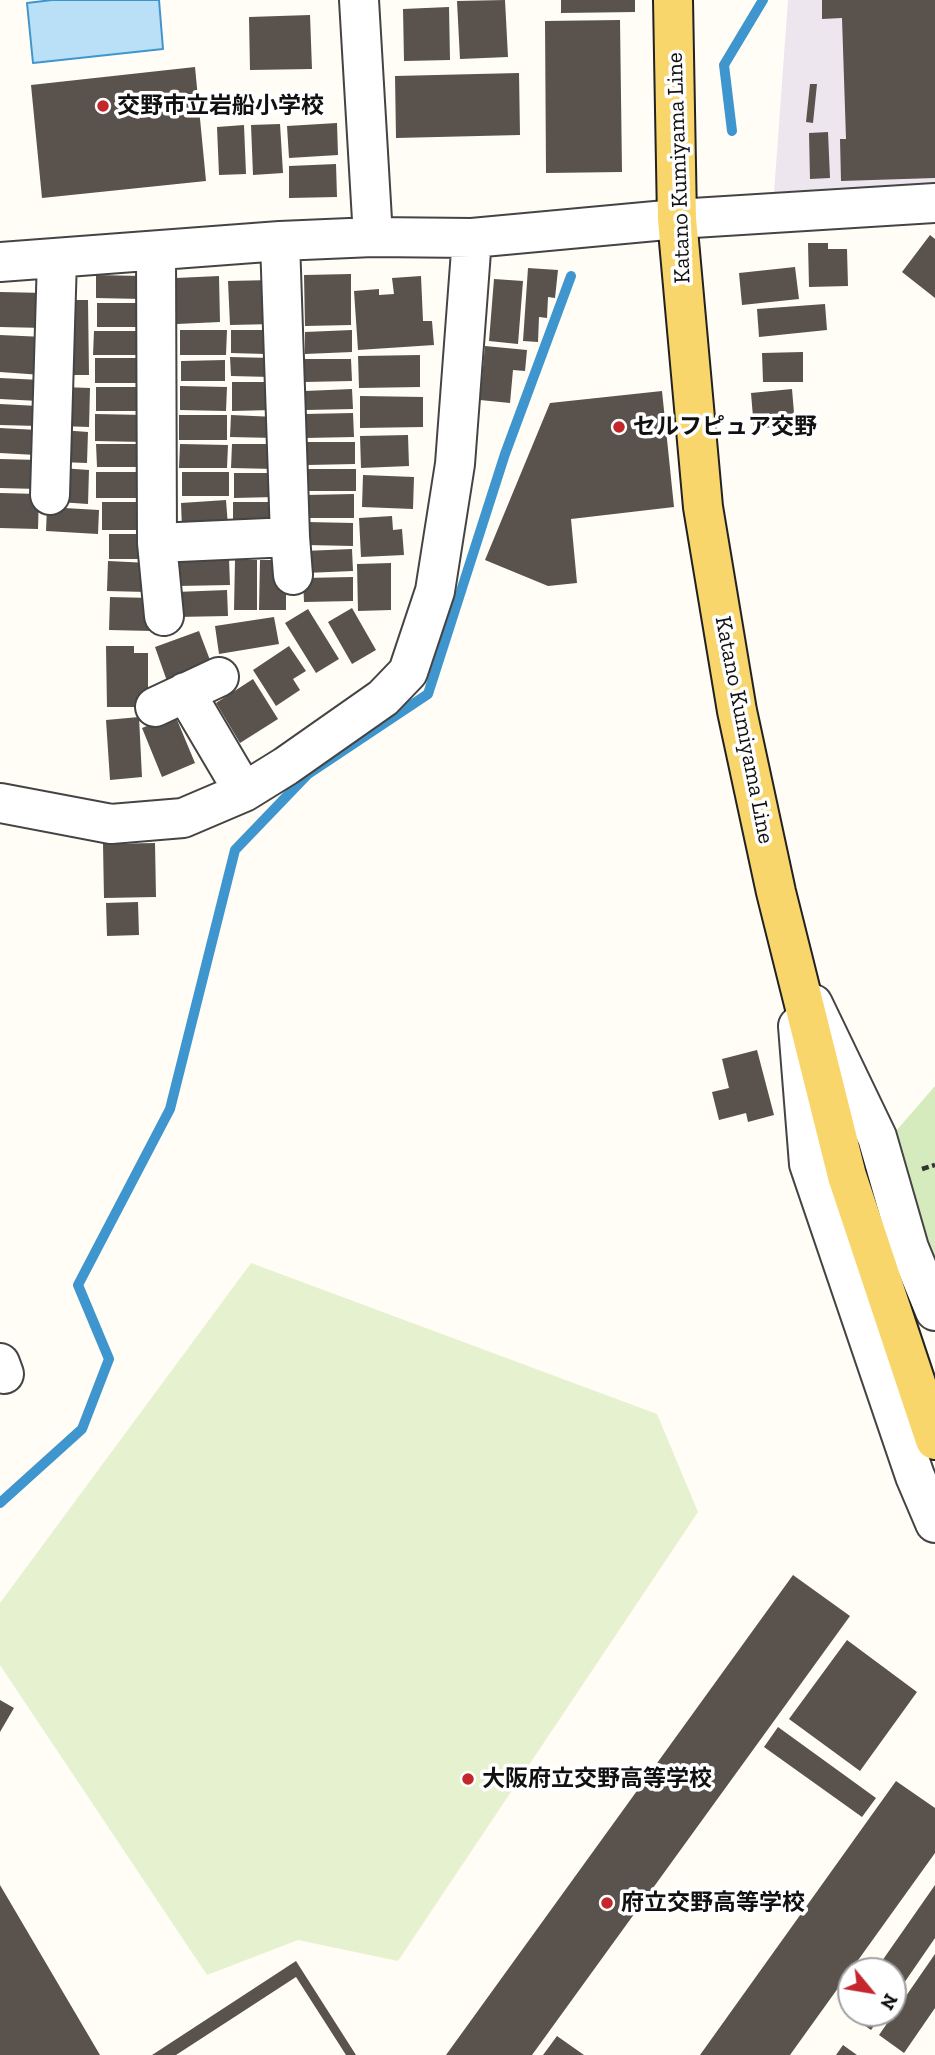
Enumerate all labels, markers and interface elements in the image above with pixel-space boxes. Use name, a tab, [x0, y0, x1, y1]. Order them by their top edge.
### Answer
street label: Katano Kumiyama Line	[661, 52, 697, 284]
place label: 交野市立岩船小学校	[117, 92, 324, 120]
marker: 交野市立岩船小学校	[95, 98, 111, 114]
place label: セルフピュア交野	[633, 413, 817, 441]
marker: セルフピュア交野	[611, 419, 627, 435]
street label: Katano Kumiyama Line	[708, 614, 780, 846]
place label: 大阪府立交野高等学校	[482, 1765, 712, 1793]
marker: 大阪府立交野高等学校	[460, 1771, 476, 1787]
place label: 府立交野高等学校	[621, 1889, 805, 1917]
marker: 府立交野高等学校	[599, 1895, 615, 1911]
north arrow	[837, 1957, 907, 2027]
text: N	[875, 1990, 902, 2014]

